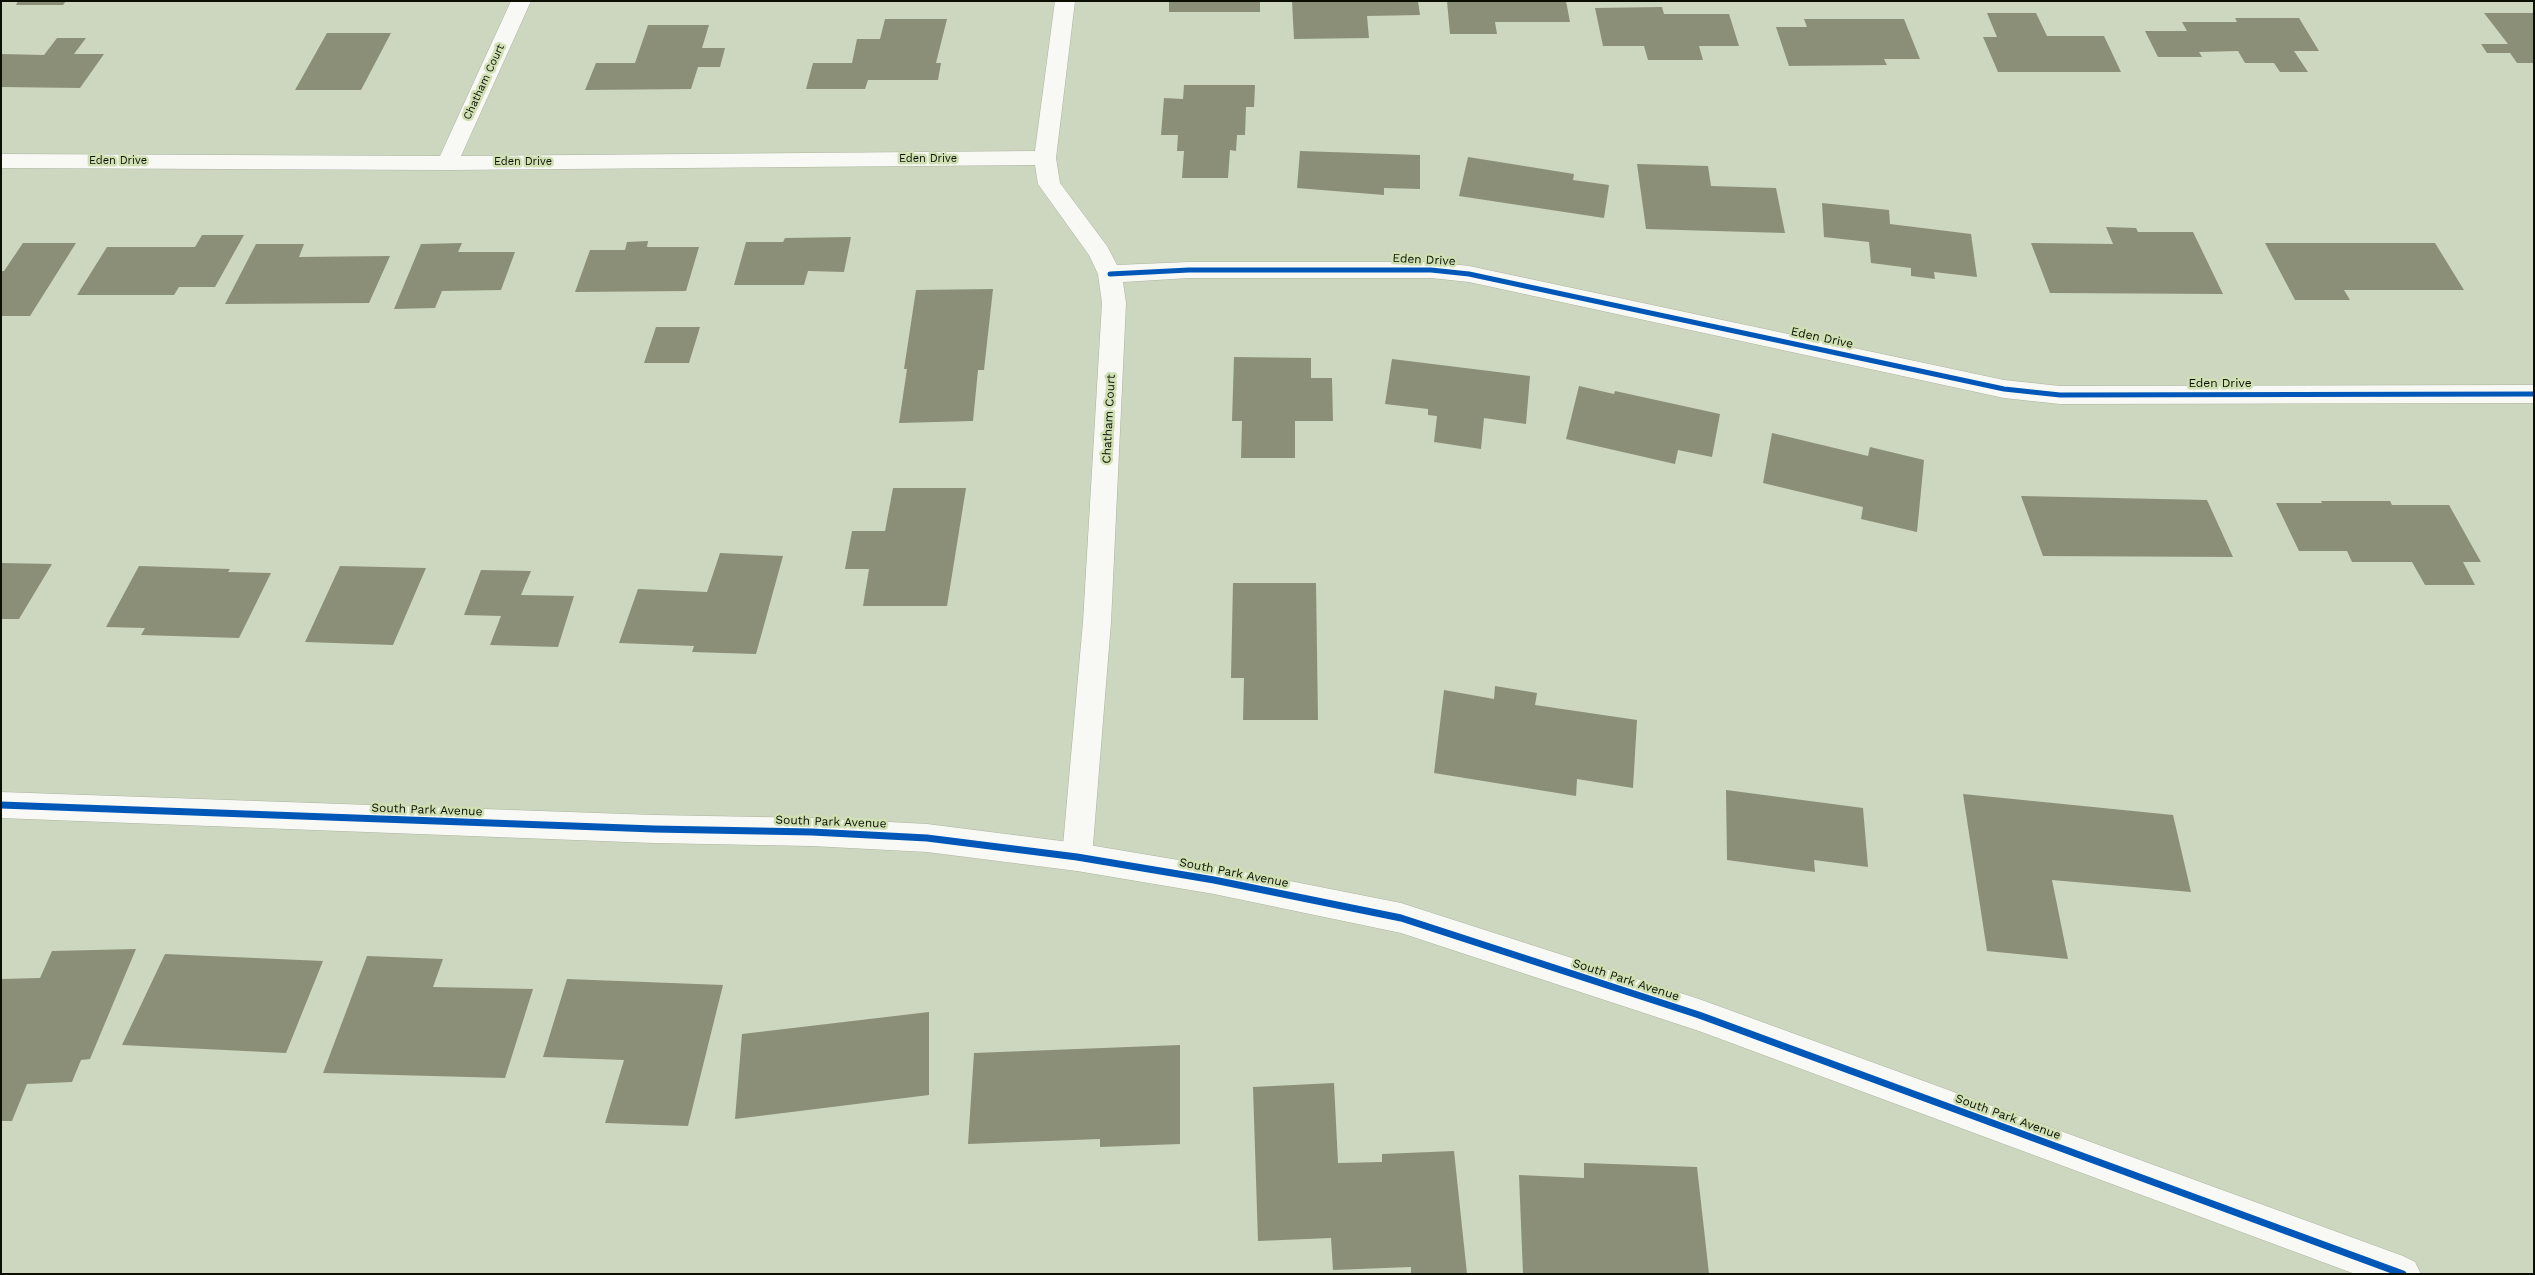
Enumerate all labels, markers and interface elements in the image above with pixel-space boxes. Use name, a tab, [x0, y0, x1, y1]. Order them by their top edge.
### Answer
street label: Chatham Court	[461, 42, 507, 122]
street label: Eden Drive	[899, 152, 957, 166]
street label: Eden Drive	[89, 154, 147, 168]
street label: Eden Drive	[494, 155, 552, 169]
street label: Eden Drive	[1392, 251, 1456, 269]
street label: Eden Drive	[1790, 324, 1854, 352]
street label: Chatham Court	[1099, 374, 1119, 464]
street label: Eden Drive	[2188, 376, 2252, 390]
street label: South Park Avenue	[371, 801, 483, 819]
street label: South Park Avenue	[775, 813, 887, 831]
street label: South Park Avenue	[1178, 855, 1290, 891]
street label: South Park Avenue	[1571, 956, 1681, 1004]
street label: South Park Avenue	[1953, 1091, 2063, 1143]

